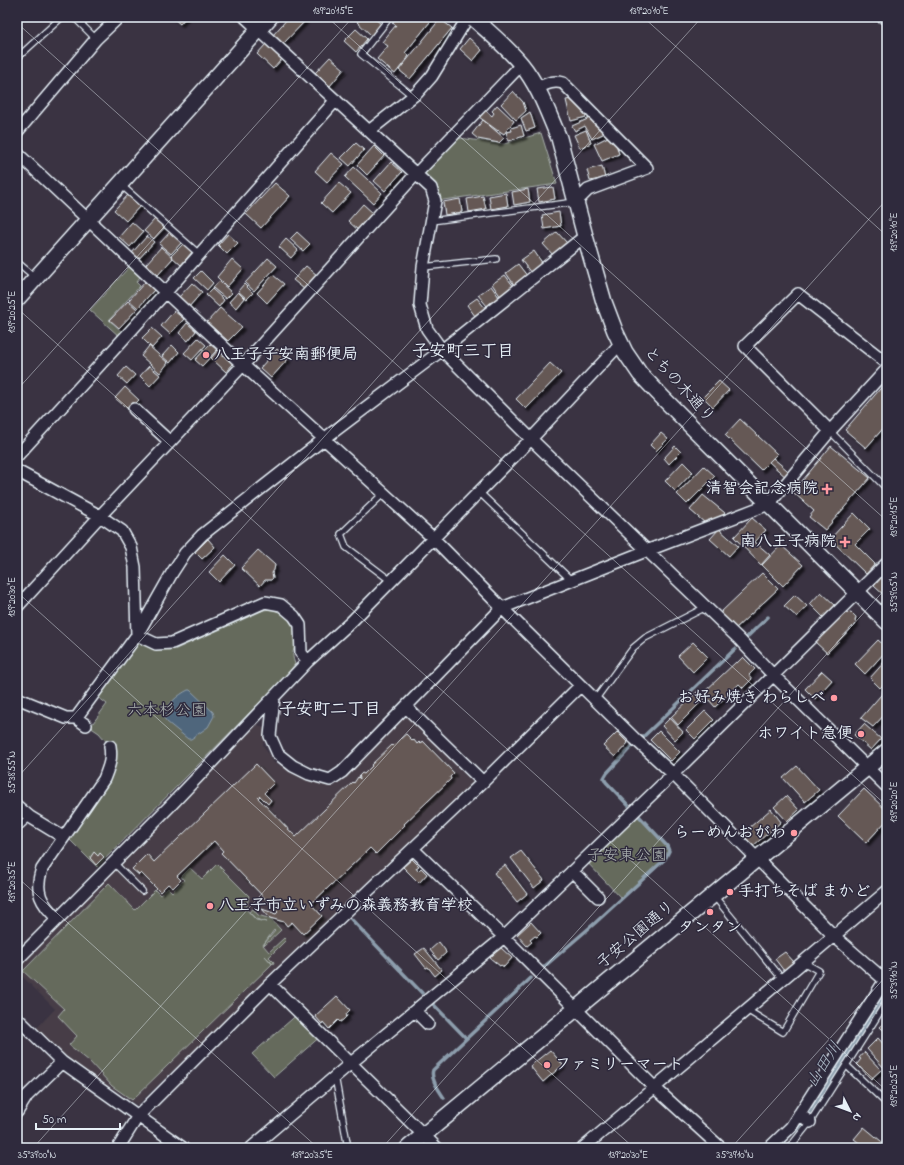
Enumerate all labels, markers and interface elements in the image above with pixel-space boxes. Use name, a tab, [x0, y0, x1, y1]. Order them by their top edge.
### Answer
text: 139°20'15"E	[313, 4, 353, 19]
text: 139°20'10"E	[629, 4, 669, 19]
text: 139°20'10"E	[887, 212, 902, 252]
text: 139°20'25"E	[5, 291, 20, 333]
district label: 子安町三丁目	[412, 339, 514, 364]
street label: とちの木通り	[638, 341, 720, 429]
place label: 八王子子安南郵便局	[214, 343, 358, 367]
marker: 八王子子安南郵便局	[201, 350, 211, 360]
place label: 清智会記念病院	[706, 477, 818, 501]
marker: 清智会記念病院	[821, 483, 833, 495]
text: 139°20'15"E	[887, 497, 902, 537]
place label: 南八王子病院	[740, 530, 836, 554]
marker: 南八王子病院	[839, 536, 851, 548]
text: 35°39'05"N	[887, 572, 902, 612]
text: 139°20'30"E	[5, 577, 20, 617]
place label: お好み焼き わらしべ	[678, 686, 826, 710]
marker: お好み焼き わらしべ	[829, 693, 839, 703]
district label: 子安町二丁目	[279, 697, 381, 722]
park label: 六本杉公園	[127, 699, 207, 723]
place label: ホワイト急便	[757, 722, 853, 746]
marker: ホワイト急便	[856, 729, 866, 739]
text: 35°38'55"N	[5, 751, 20, 793]
text: 139°20'20"E	[887, 781, 902, 823]
place label: らーめんおがわ	[674, 821, 786, 845]
marker: らーめんおがわ	[789, 828, 799, 838]
park label: 子安東公園	[587, 844, 667, 868]
text: 139°20'35"E	[5, 861, 20, 903]
place label: 手打ちそば まかど	[738, 880, 870, 904]
marker: 手打ちそば まかど	[725, 887, 735, 897]
place label: 八王子市立いずみの森義務教育学校	[218, 894, 473, 918]
street label: 子安公園通り	[592, 895, 680, 975]
marker: 八王子市立いずみの森義務教育学校	[205, 901, 215, 911]
marker: タンタン	[705, 907, 715, 917]
place label: タンタン	[678, 916, 742, 940]
text: 35°39'10"N	[887, 961, 902, 999]
water label: 山田川	[800, 1037, 848, 1093]
place label: ファミリーマート	[555, 1053, 684, 1077]
marker: ファミリーマート	[542, 1060, 552, 1070]
text: 139°20'25"E	[887, 1065, 902, 1107]
north arrow	[830, 1091, 870, 1131]
scale bar	[36, 1105, 120, 1131]
text: N	[848, 1109, 865, 1125]
text: 50 m	[42, 1111, 66, 1129]
text: 35°39'00"N	[18, 1148, 56, 1163]
text: 139°20'35"E	[291, 1148, 333, 1163]
text: 139°20'30"E	[608, 1148, 648, 1163]
text: 35°39'10"N	[716, 1148, 754, 1163]

